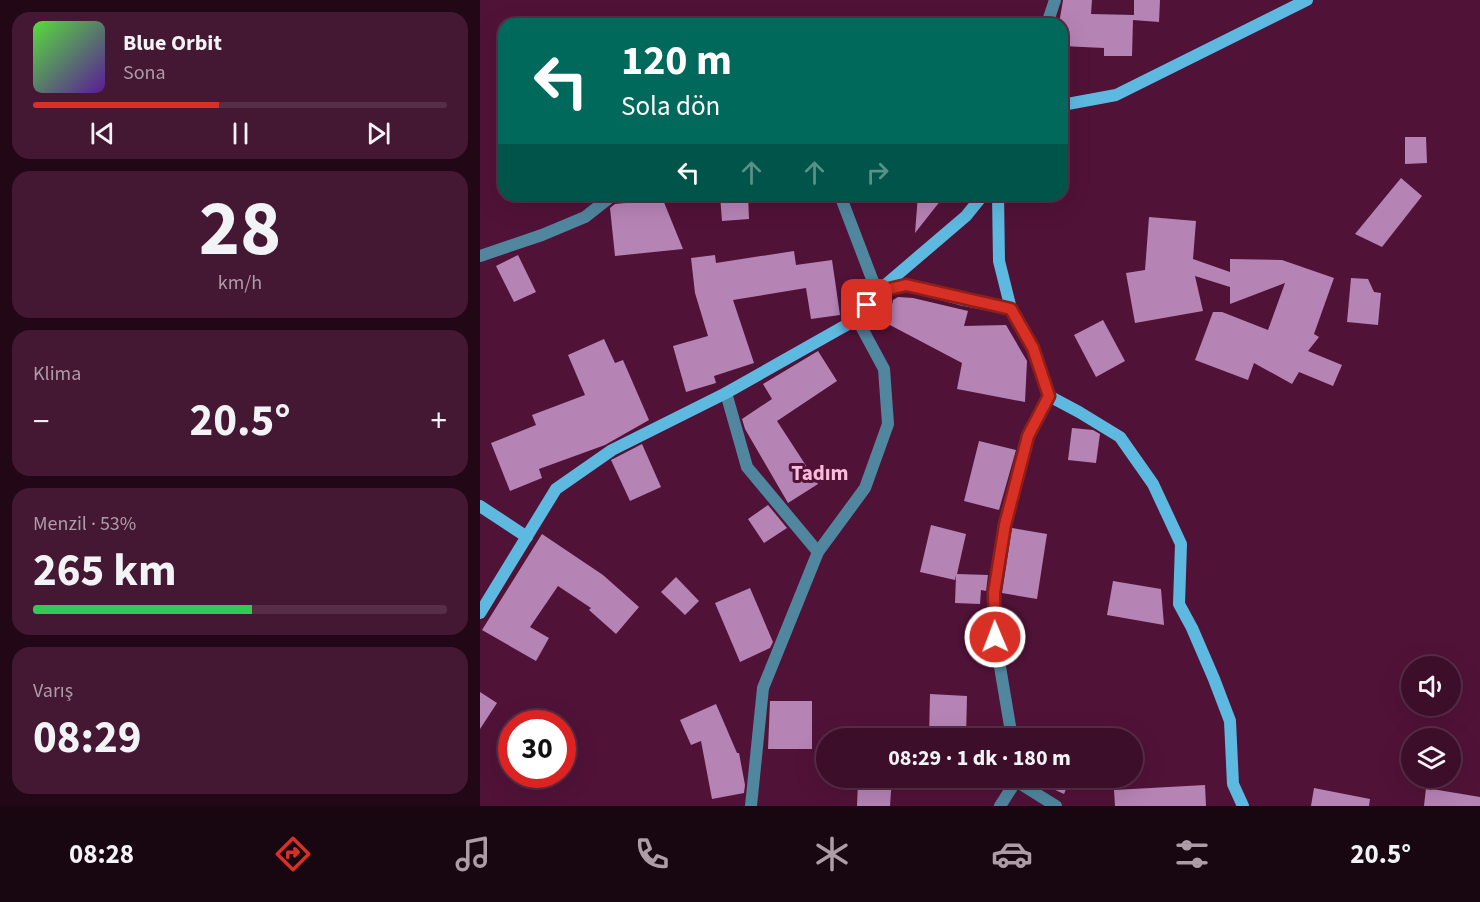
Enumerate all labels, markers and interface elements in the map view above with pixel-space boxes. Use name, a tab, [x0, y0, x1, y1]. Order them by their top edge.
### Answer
text: Blue Orbit	[123, 27, 222, 59]
text: 120 m	[621, 31, 732, 91]
icon: left	[522, 42, 600, 120]
text: Sona	[123, 59, 166, 87]
text: Sola dön	[621, 87, 720, 126]
icon: previous	[86, 117, 119, 150]
icon: pause	[224, 117, 257, 150]
icon: next	[362, 117, 395, 150]
icon: left	[672, 156, 705, 189]
icon: ahead	[735, 156, 768, 189]
icon: ahead	[798, 156, 831, 189]
icon: right	[861, 156, 894, 189]
text: 28	[199, 174, 281, 285]
text: km/h	[218, 269, 262, 297]
pin	[841, 279, 892, 330]
icon: arrive	[850, 288, 883, 321]
text: Klima	[33, 360, 81, 388]
text: 20.5°	[189, 389, 291, 453]
text: −	[33, 398, 49, 445]
text: +	[431, 398, 447, 445]
district label: Tadım	[791, 458, 849, 488]
text: Menzil · 53%	[33, 510, 136, 538]
text: 265 km	[33, 539, 177, 603]
position arrow	[963, 605, 1027, 669]
map controls	[1401, 656, 1461, 788]
button: sound	[1401, 656, 1461, 716]
text: Varış	[33, 677, 73, 705]
text: 08:29	[33, 706, 142, 770]
speed limit sign: 30	[498, 710, 576, 788]
button: layers	[1401, 728, 1461, 788]
text: 08:29 · 1 dk · 180 m	[888, 742, 1071, 774]
icon: directions	[272, 833, 314, 875]
icon: music	[452, 833, 494, 875]
icon: phone	[631, 833, 673, 875]
icon: climate	[811, 833, 853, 875]
icon: car	[991, 833, 1033, 875]
icon: filters	[1171, 833, 1213, 875]
text: 08:28	[69, 835, 134, 874]
text: 20.5°	[1350, 835, 1411, 874]

